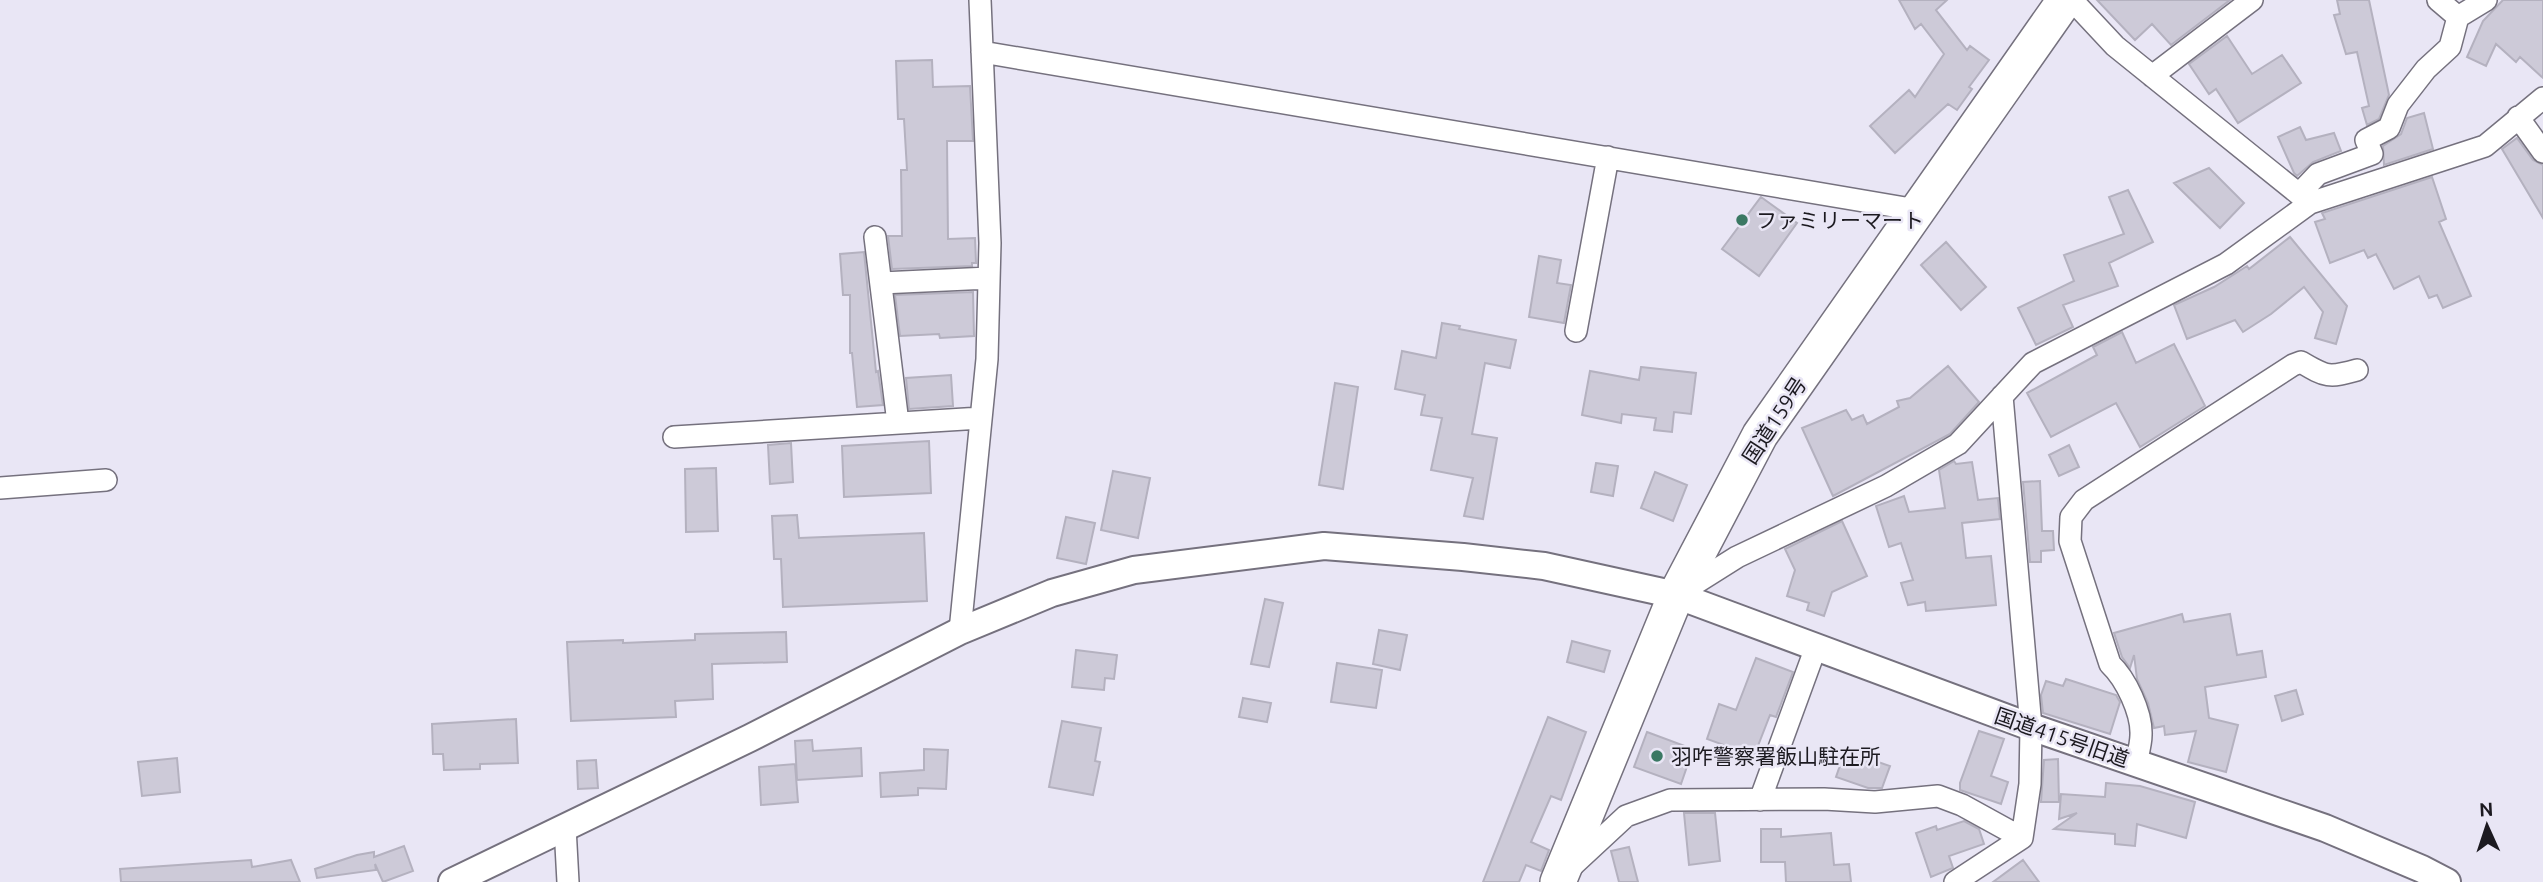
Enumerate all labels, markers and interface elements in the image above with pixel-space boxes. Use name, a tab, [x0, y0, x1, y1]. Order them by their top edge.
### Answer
place label: ファミリーマート	[1756, 208, 1924, 232]
marker: ファミリーマート	[1734, 212, 1750, 228]
street label: 国道159号	[1737, 372, 1811, 468]
street label: 国道415号旧道	[1992, 703, 2132, 771]
place label: 羽咋警察署飯山駐在所	[1671, 744, 1881, 768]
marker: 羽咋警察署飯山駐在所	[1649, 748, 1665, 764]
north arrow	[2452, 791, 2522, 861]
text: N	[2478, 798, 2494, 820]

